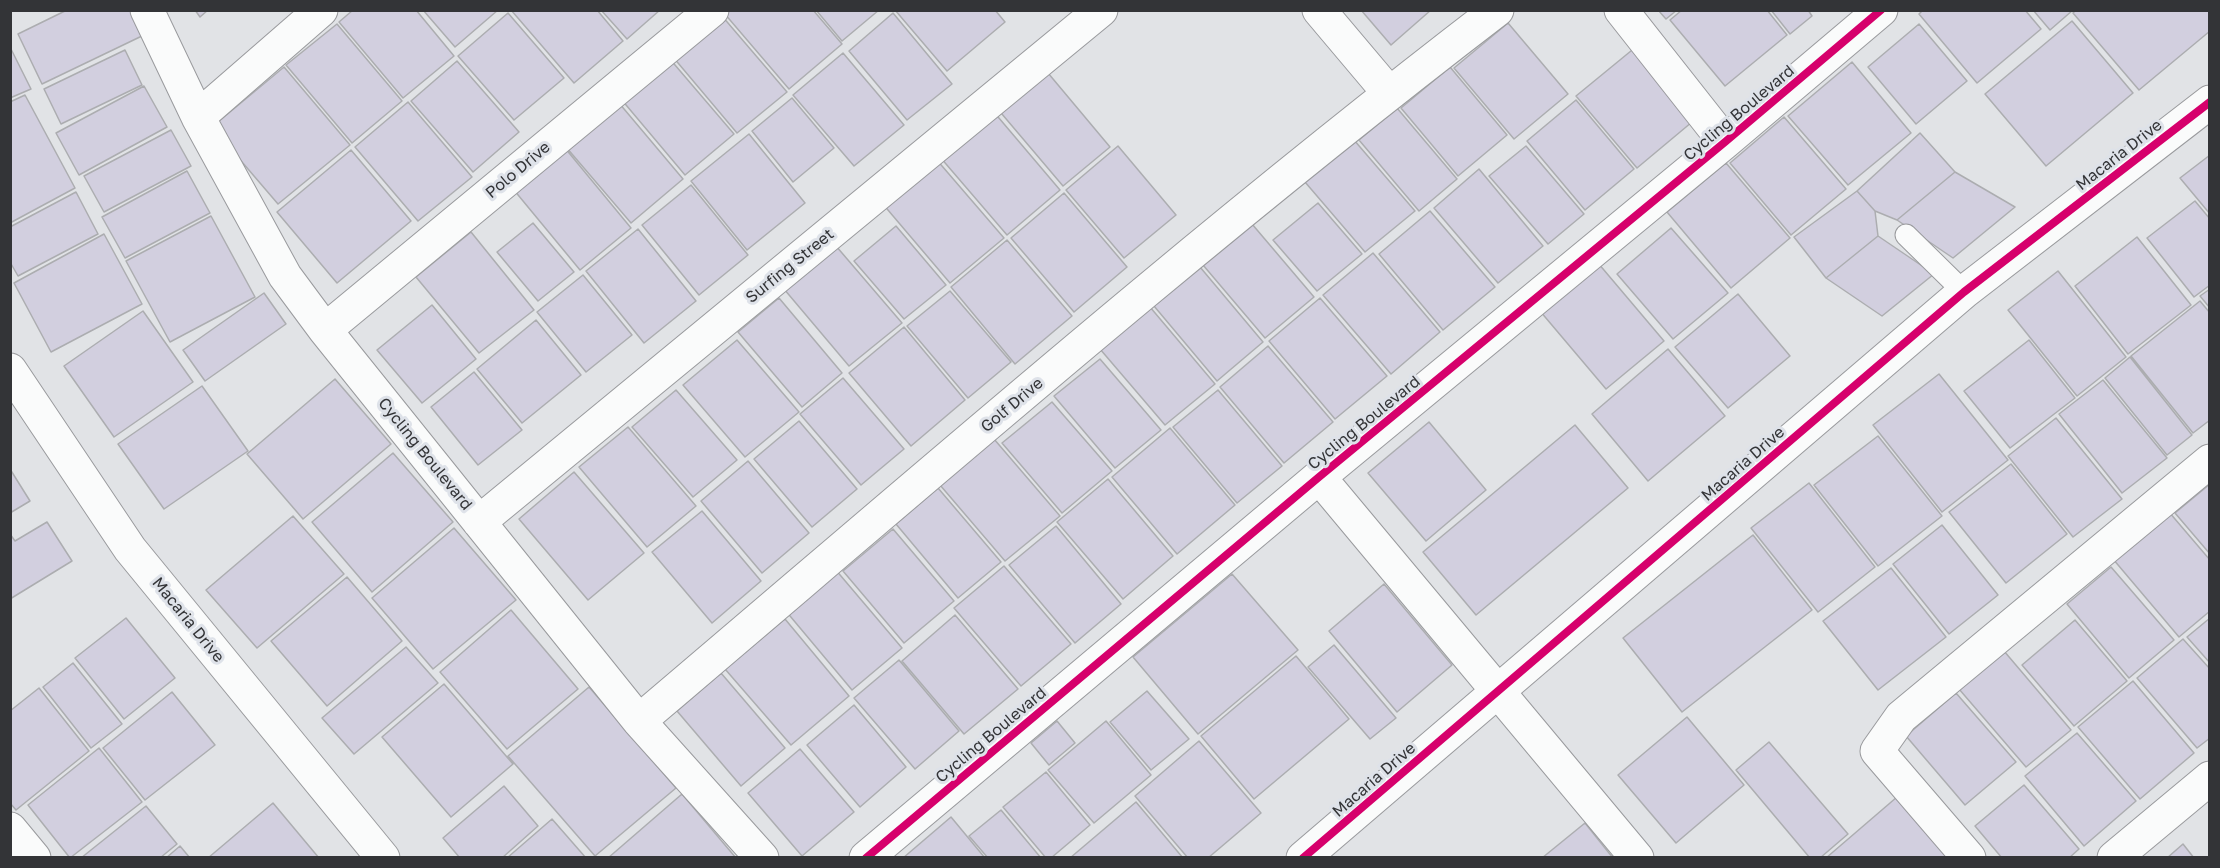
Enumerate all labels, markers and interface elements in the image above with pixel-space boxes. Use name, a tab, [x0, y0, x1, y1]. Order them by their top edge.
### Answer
street label: Cycling Boulevard	[1680, 61, 1798, 165]
street label: Macaria Drive	[2072, 115, 2166, 195]
street label: Polo Drive	[482, 138, 554, 202]
street label: Surfing Street	[742, 225, 838, 307]
street label: Cycling Boulevard	[1304, 372, 1424, 474]
street label: Golf Drive	[977, 373, 1047, 437]
street label: Cycling Boulevard	[374, 394, 476, 514]
street label: Macaria Drive	[1698, 423, 1788, 505]
street label: Macaria Drive	[148, 574, 228, 666]
street label: Cycling Boulevard	[932, 683, 1050, 787]
street label: Macaria Drive	[1329, 739, 1419, 821]

